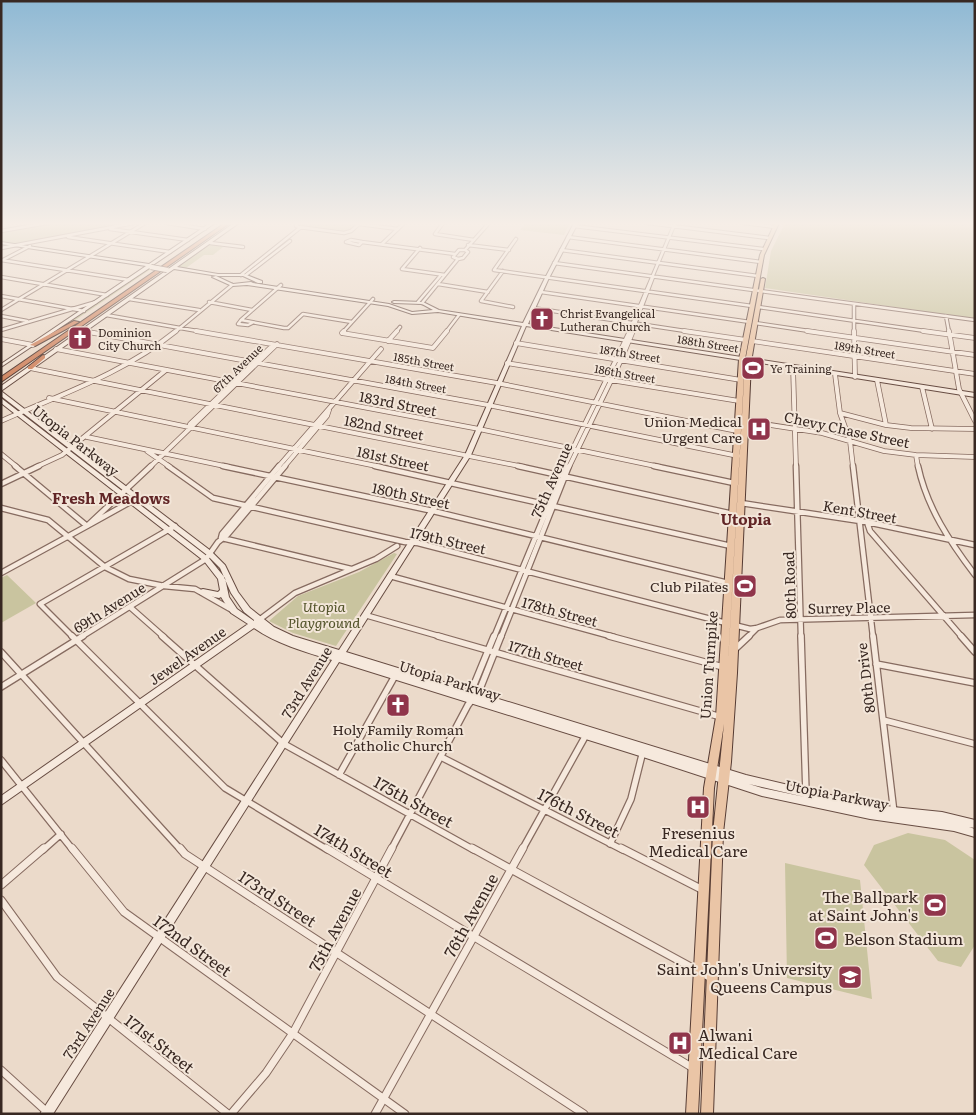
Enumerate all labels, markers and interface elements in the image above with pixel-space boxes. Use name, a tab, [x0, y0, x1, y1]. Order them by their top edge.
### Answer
place label: Christ Evangelical Lutheran Church	[560, 305, 656, 334]
church icon: Christ Evangelical Lutheran Church	[529, 306, 555, 332]
place label: Dominion City Church	[98, 324, 161, 353]
church icon: Dominion City Church	[67, 325, 93, 351]
street label: 188th Street	[676, 330, 740, 356]
street label: 189th Street	[833, 336, 897, 362]
street label: 67th Avenue	[208, 340, 266, 396]
street label: 187th Street	[598, 340, 662, 366]
street label: 185th Street	[392, 348, 456, 374]
sports icon: Ye Training	[740, 355, 766, 381]
street label: 186th Street	[593, 360, 657, 386]
place label: Ye Training	[770, 360, 833, 376]
street label: 184th Street	[384, 370, 448, 396]
street label: 183rd Street	[357, 386, 439, 420]
street label: Utopia Parkway	[28, 400, 124, 481]
street label: Chevy Chase Street	[782, 406, 912, 452]
street label: 182nd Street	[342, 409, 426, 445]
place label: Union Medical Urgent Care	[643, 411, 742, 447]
hospital icon: Union Medical Urgent Care	[746, 416, 772, 442]
street label: 75th Avenue	[525, 439, 577, 521]
street label: 181st Street	[355, 441, 432, 476]
street label: 180th Street	[370, 477, 452, 513]
district label: Fresh Meadows	[52, 486, 171, 509]
street label: Kent Street	[821, 495, 899, 527]
district label: Utopia	[720, 507, 772, 530]
street label: 179th Street	[408, 522, 488, 559]
street label: 80th Road	[778, 550, 800, 619]
sports icon: Club Pilates	[732, 573, 758, 599]
place label: Club Pilates	[650, 576, 728, 596]
street label: 69th Avenue	[69, 577, 149, 637]
street label: 178th Street	[520, 591, 601, 631]
park label: Utopia Playground	[288, 596, 360, 632]
street label: Surrey Place	[807, 596, 891, 618]
street label: Union Turnpike	[694, 610, 722, 720]
street label: Jewel Avenue	[144, 621, 230, 689]
street label: 177th Street	[506, 635, 586, 675]
street label: 73rd Avenue	[276, 642, 336, 722]
street label: 80th Drive	[851, 642, 879, 714]
street label: Utopia Parkway	[397, 655, 504, 705]
church icon: Holy Family Roman Catholic Church	[385, 692, 411, 718]
place label: Holy Family Roman Catholic Church	[332, 719, 464, 755]
street label: 175th Street	[370, 769, 459, 833]
street label: Utopia Parkway	[783, 774, 892, 814]
street label: 176th Street	[534, 781, 624, 843]
hospital icon: Fresenius Medical Care	[685, 794, 711, 820]
street label: 174th Street	[310, 817, 398, 883]
place label: Fresenius Medical Care	[648, 820, 748, 862]
street label: 173rd Street	[234, 864, 322, 933]
street label: 76th Avenue	[437, 868, 503, 962]
street label: 75th Avenue	[302, 883, 366, 975]
place label: The Ballpark at Saint John's	[809, 884, 918, 926]
sports icon: The Ballpark at Saint John's	[922, 892, 948, 918]
street label: 172nd Street	[149, 908, 238, 982]
sports icon: Belson Stadium	[813, 925, 839, 951]
place label: Belson Stadium	[844, 926, 964, 950]
place label: Saint John's University Queens Campus	[657, 956, 833, 998]
school or university icon: Saint John's University Queens Campus	[837, 964, 863, 990]
street label: 73rd Avenue	[57, 983, 119, 1063]
street label: 171st Street	[120, 1008, 201, 1078]
place label: Alwani Medical Care	[698, 1022, 798, 1064]
hospital icon: Alwani Medical Care	[667, 1030, 693, 1056]

